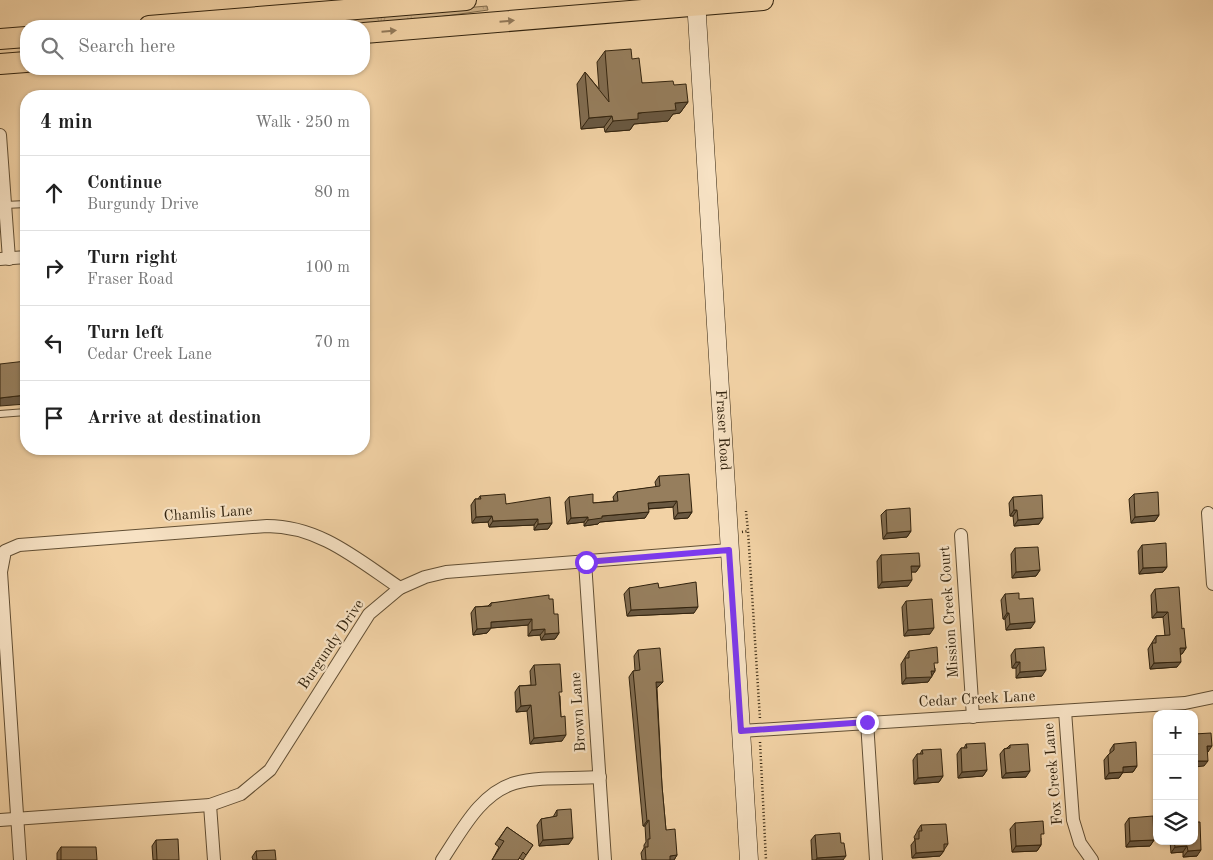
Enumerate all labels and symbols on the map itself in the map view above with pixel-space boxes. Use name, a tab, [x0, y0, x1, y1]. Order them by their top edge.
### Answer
one-way arrow	[500, 16, 516, 24]
one-way arrow	[381, 27, 397, 35]
street label: Fraser Road	[713, 389, 732, 471]
street label: Chamlis Lane	[163, 503, 253, 525]
street label: Mission Creek Court	[938, 545, 962, 679]
route start	[575, 551, 598, 574]
street label: Burgundy Drive	[296, 597, 368, 693]
street label: Brown Lane	[569, 671, 589, 752]
street label: Cedar Creek Lane	[918, 689, 1036, 711]
route end	[856, 711, 879, 734]
street label: Fox Creek Lane	[1042, 722, 1066, 826]

